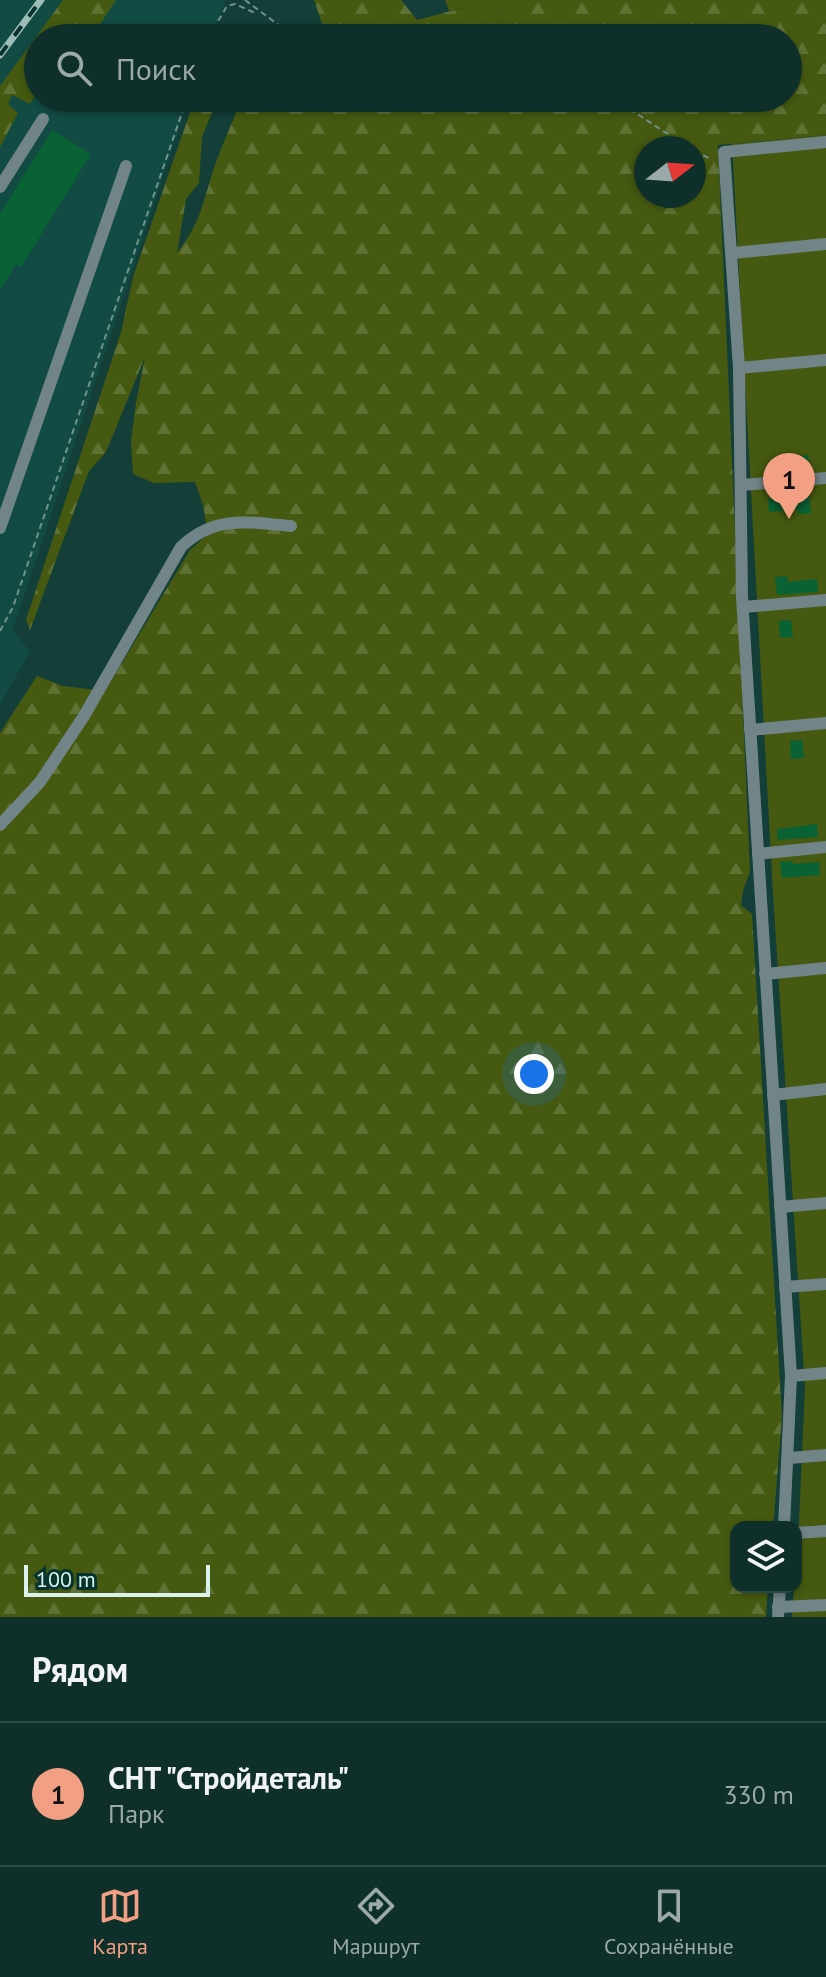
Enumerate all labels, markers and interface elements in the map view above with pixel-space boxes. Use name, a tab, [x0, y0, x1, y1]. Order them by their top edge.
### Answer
search box	[24, 24, 802, 112]
icon: search	[52, 46, 96, 90]
text: Поиск	[116, 49, 196, 88]
north arrow	[634, 136, 706, 208]
pin: 1	[763, 453, 815, 519]
your location	[514, 1054, 554, 1094]
map controls	[730, 1521, 802, 1593]
button: layers	[730, 1521, 802, 1593]
scale bar	[24, 1561, 210, 1597]
text: 100 m	[36, 1565, 96, 1593]
text: Рядом	[32, 1647, 128, 1691]
text: СНТ "Стройдеталь"	[108, 1758, 349, 1797]
text: 1	[51, 1778, 65, 1811]
text: 330 m	[723, 1778, 794, 1811]
text: Парк	[108, 1797, 165, 1830]
tab: Карта	[92, 1884, 148, 1960]
tab: Маршрут	[332, 1884, 419, 1960]
tab: Сохранённые	[604, 1884, 734, 1960]

